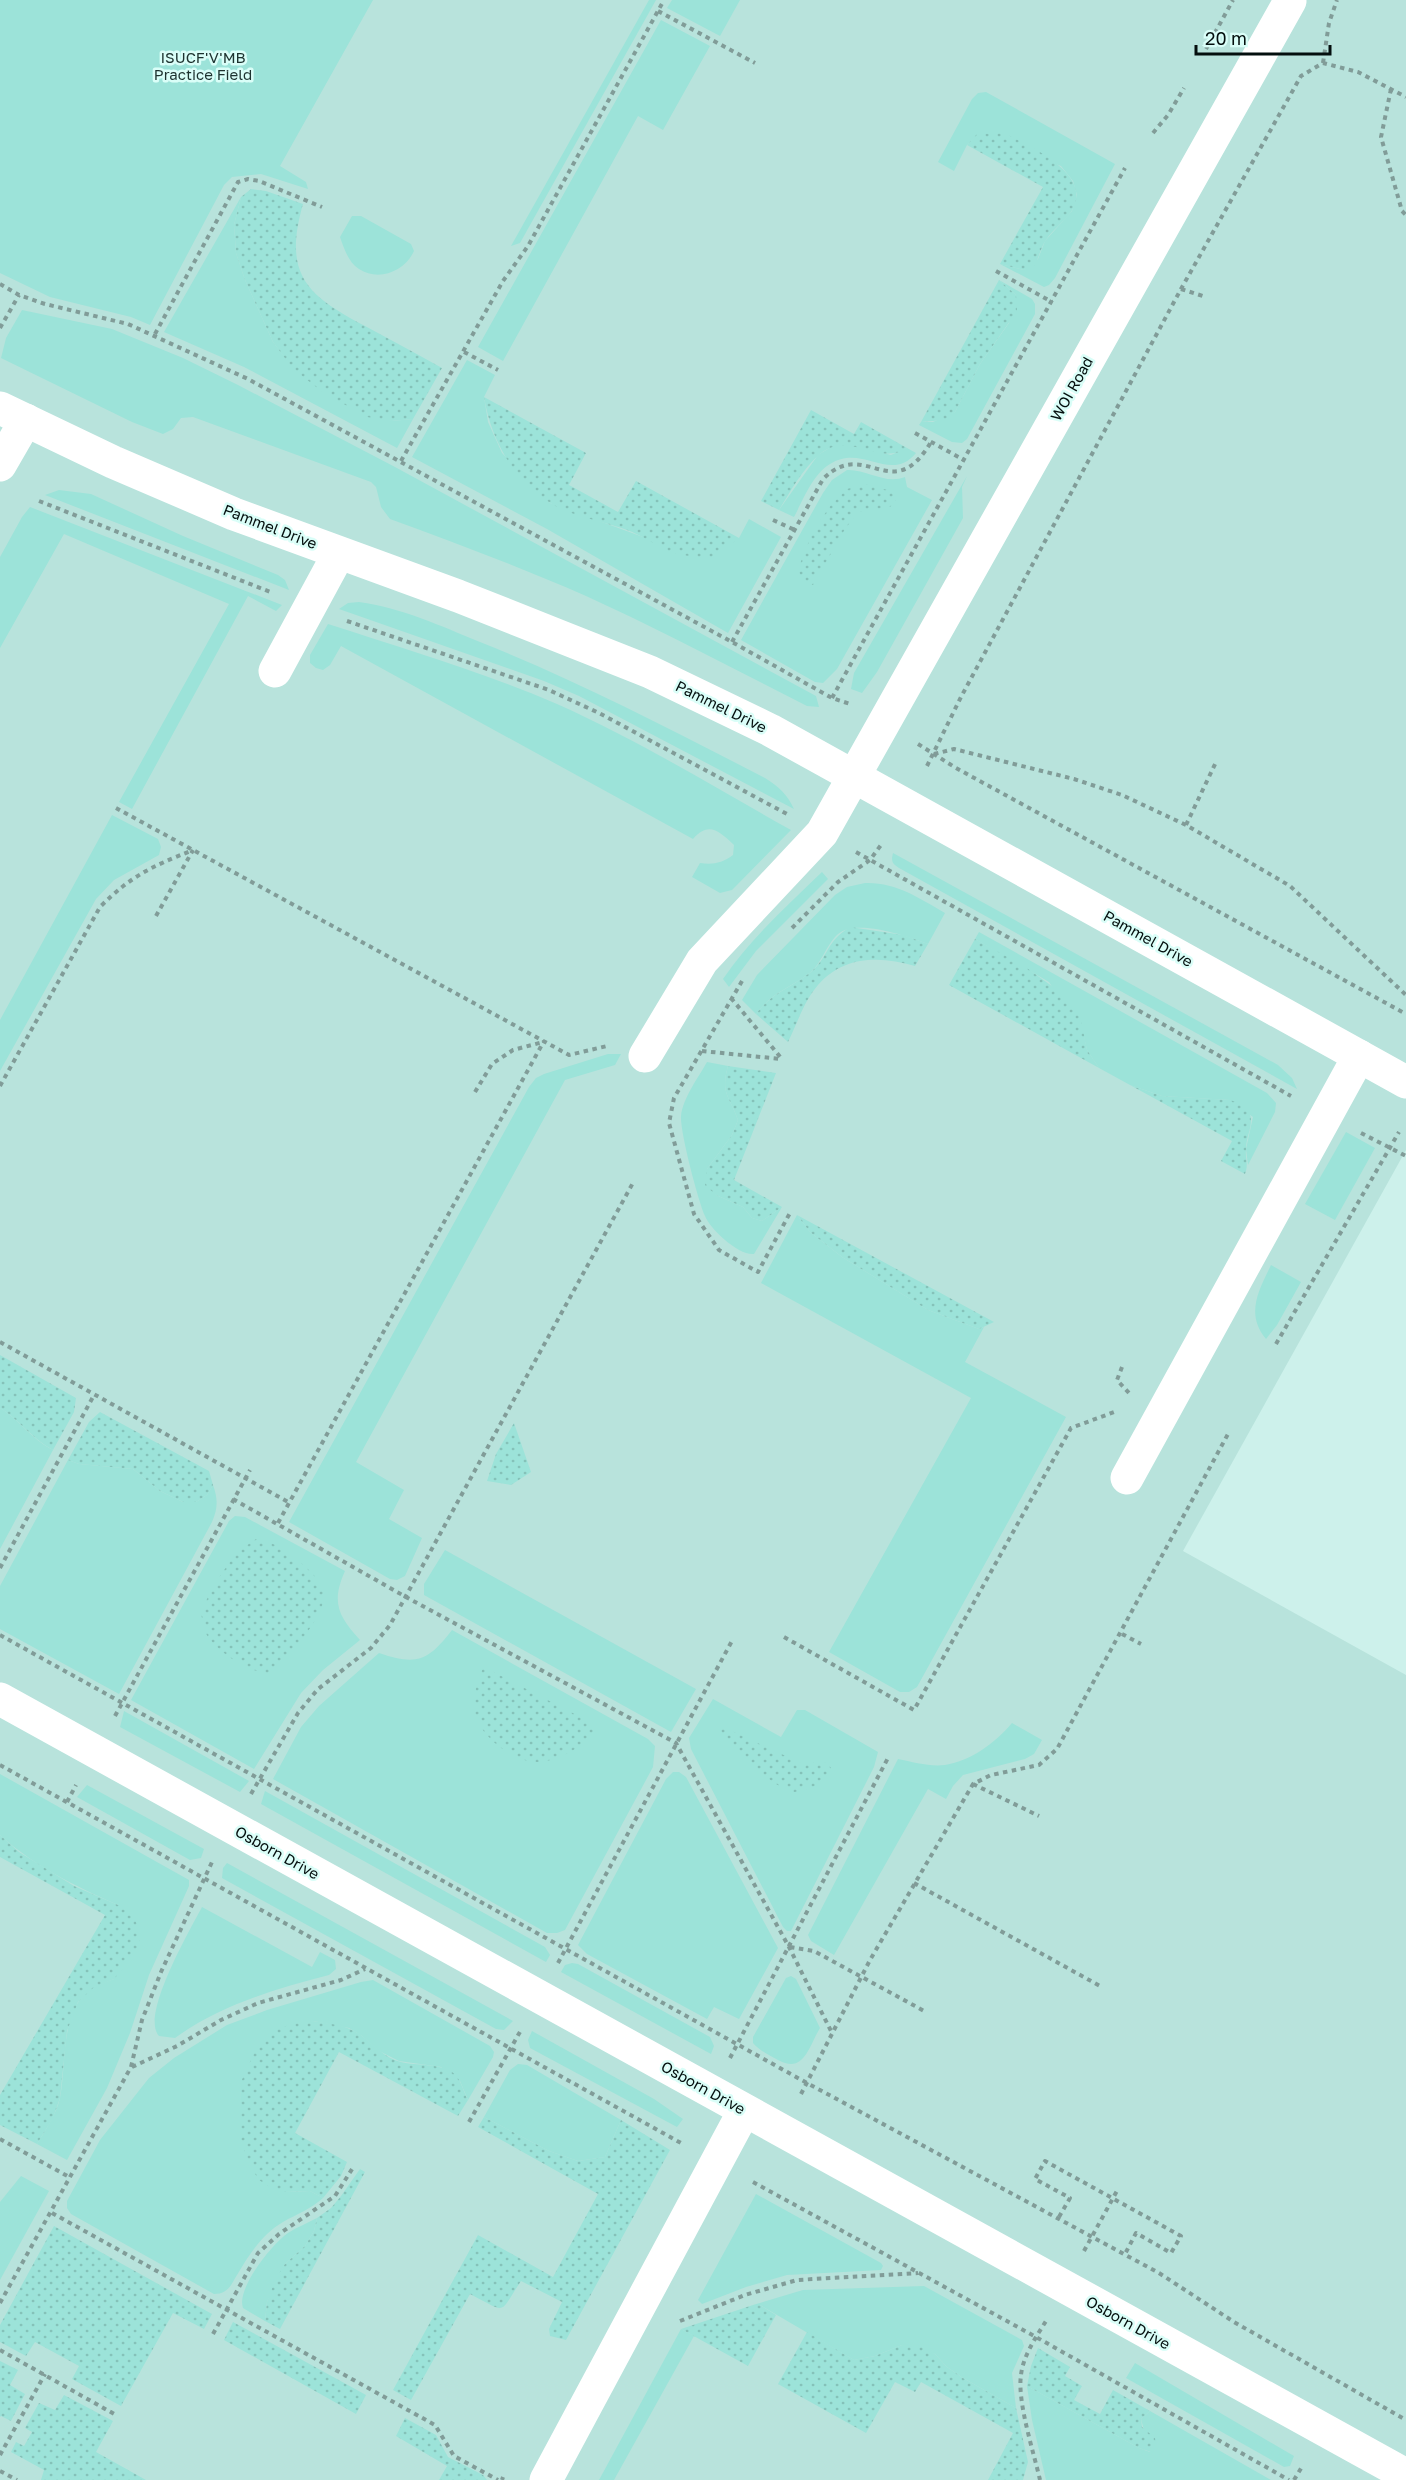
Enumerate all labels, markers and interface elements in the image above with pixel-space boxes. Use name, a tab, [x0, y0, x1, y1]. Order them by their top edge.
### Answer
scale bar	[1196, 18, 1330, 56]
text: 20 m	[1205, 27, 1247, 49]
park label: ISUCF'V'MB Practice Field	[154, 48, 252, 83]
street label: WOI Road	[1046, 353, 1096, 424]
street label: Pammel Drive	[221, 500, 320, 552]
street label: Pammel Drive	[673, 676, 770, 736]
street label: Pammel Drive	[1101, 906, 1196, 970]
street label: Osborn Drive	[232, 1822, 323, 1883]
street label: Osborn Drive	[658, 2057, 749, 2118]
street label: Osborn Drive	[1083, 2292, 1174, 2353]

